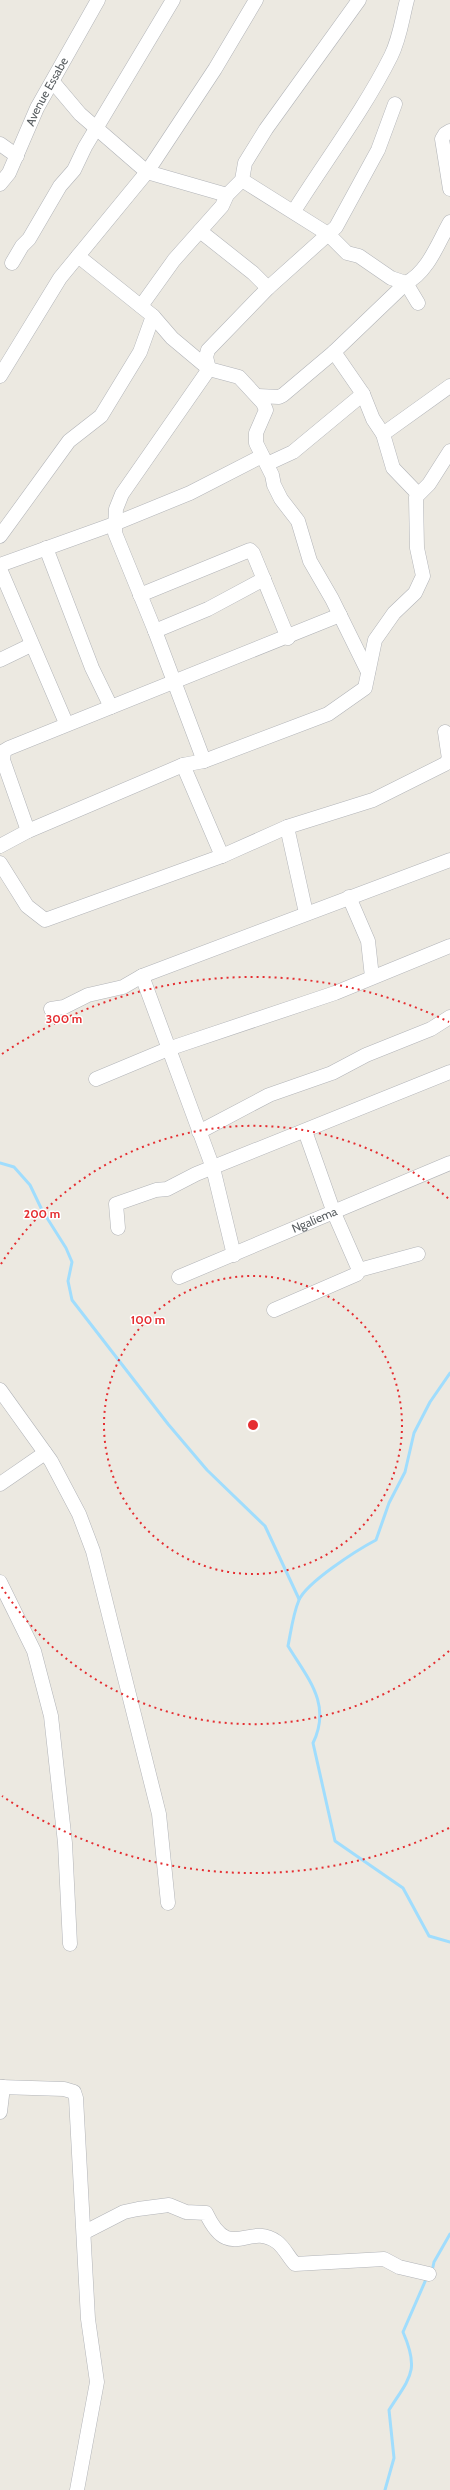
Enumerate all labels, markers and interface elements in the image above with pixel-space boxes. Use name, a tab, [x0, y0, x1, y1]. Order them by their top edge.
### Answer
street label: Avenue Essabe	[22, 54, 71, 128]
text: 300 m	[46, 1011, 82, 1026]
street label: Ngaliema	[289, 1203, 339, 1236]
text: 200 m	[24, 1206, 60, 1221]
text: 100 m	[131, 1312, 165, 1327]
centre of rings	[246, 1418, 260, 1432]

